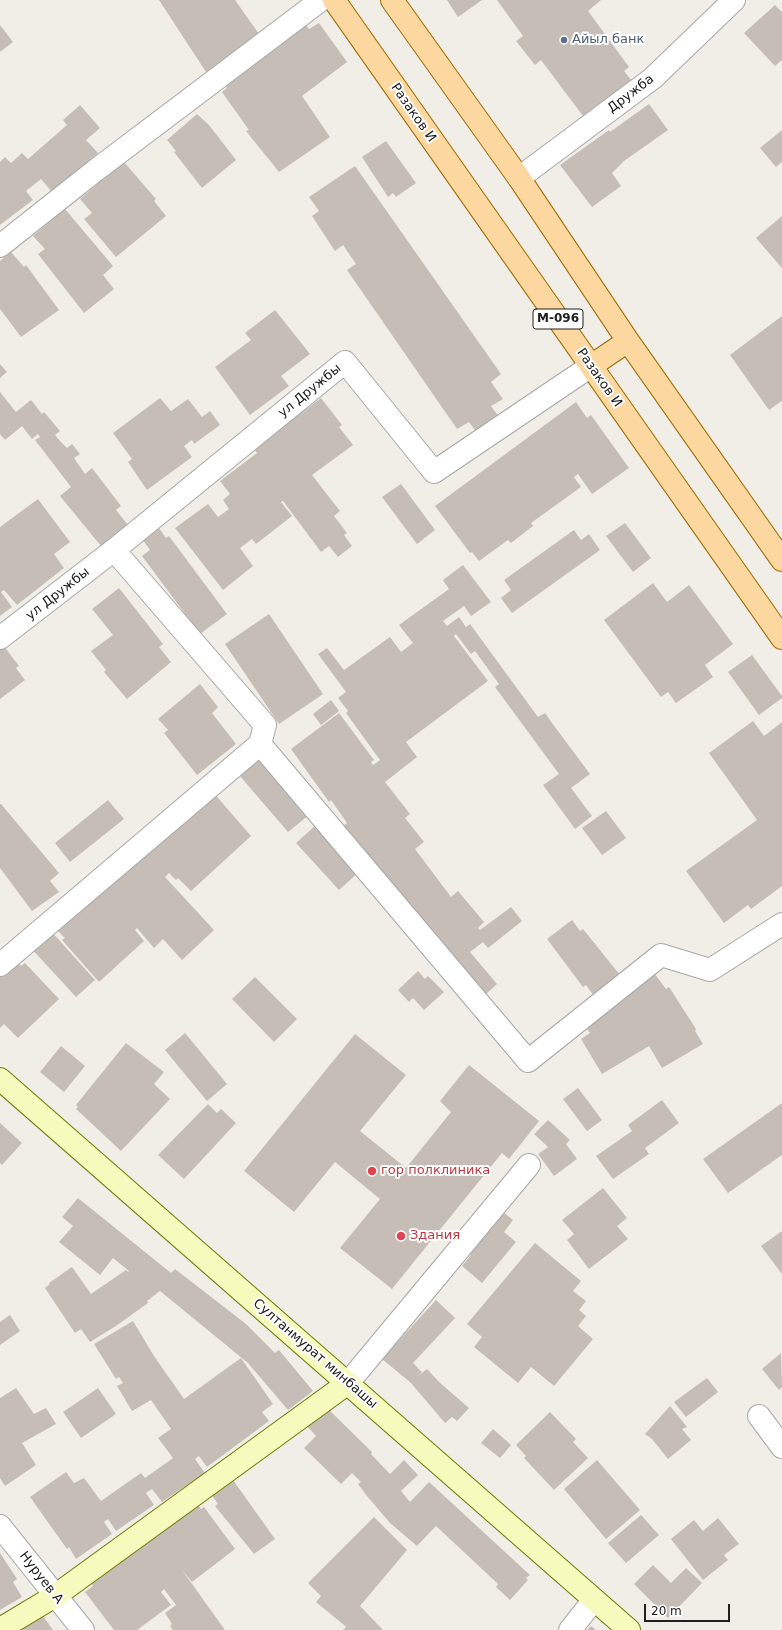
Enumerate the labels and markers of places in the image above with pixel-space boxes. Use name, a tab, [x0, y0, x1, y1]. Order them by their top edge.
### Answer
place label: Айыл банк	[572, 32, 644, 48]
marker: Айыл банк	[559, 35, 569, 45]
place label: гор полклиника	[381, 1163, 490, 1179]
marker: гор полклиника	[366, 1165, 378, 1177]
place label: Здания	[410, 1228, 460, 1244]
marker: Здания	[395, 1230, 407, 1242]

